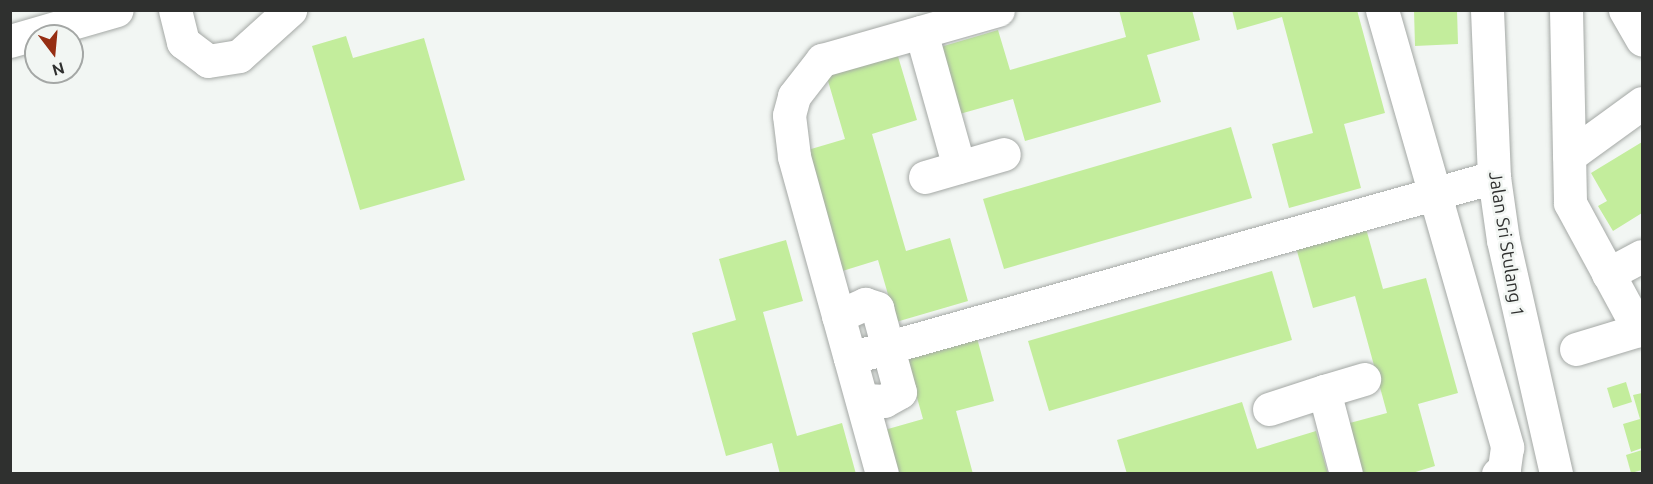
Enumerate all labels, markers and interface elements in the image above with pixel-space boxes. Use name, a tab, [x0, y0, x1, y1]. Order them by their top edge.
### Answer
north arrow	[24, 24, 84, 84]
text: N	[50, 59, 67, 80]
street label: Jalan Sri Stulang 1	[1485, 170, 1529, 318]

